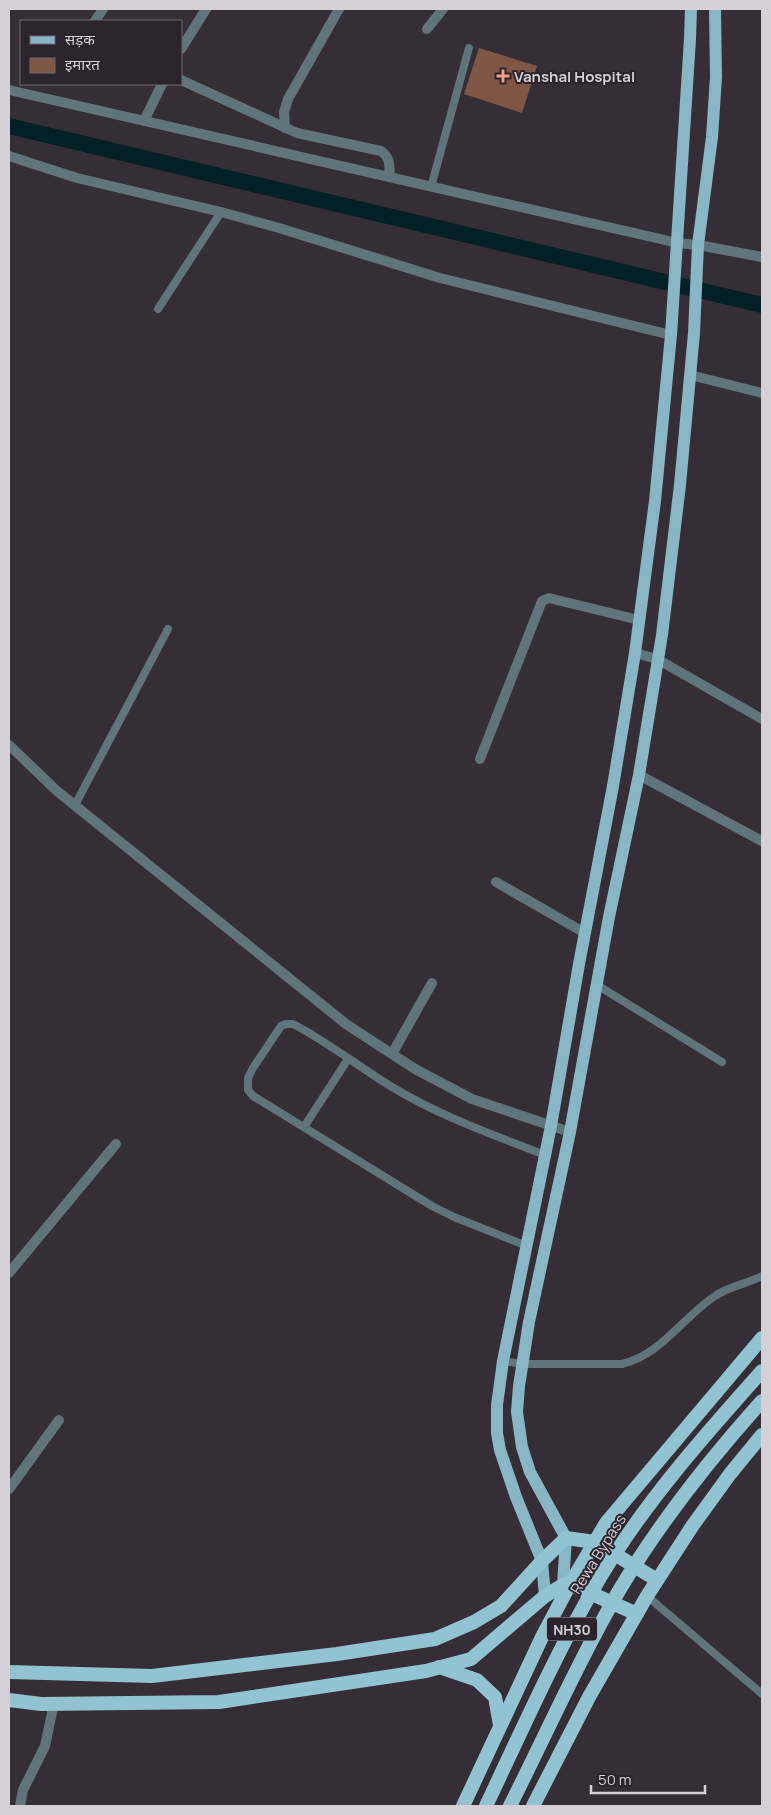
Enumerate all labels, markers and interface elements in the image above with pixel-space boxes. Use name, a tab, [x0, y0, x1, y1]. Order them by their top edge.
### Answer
legend	[20, 20, 182, 85]
text: सड़क	[65, 29, 95, 50]
text: इमारत	[65, 54, 100, 75]
place label: Vanshal Hospital	[514, 66, 635, 87]
marker: Vanshal Hospital	[496, 69, 510, 83]
street label: Rewa Bypass	[565, 1510, 631, 1598]
road number: NH30	[547, 1618, 597, 1640]
scale bar	[591, 1762, 705, 1794]
text: 50 m	[598, 1769, 632, 1790]

